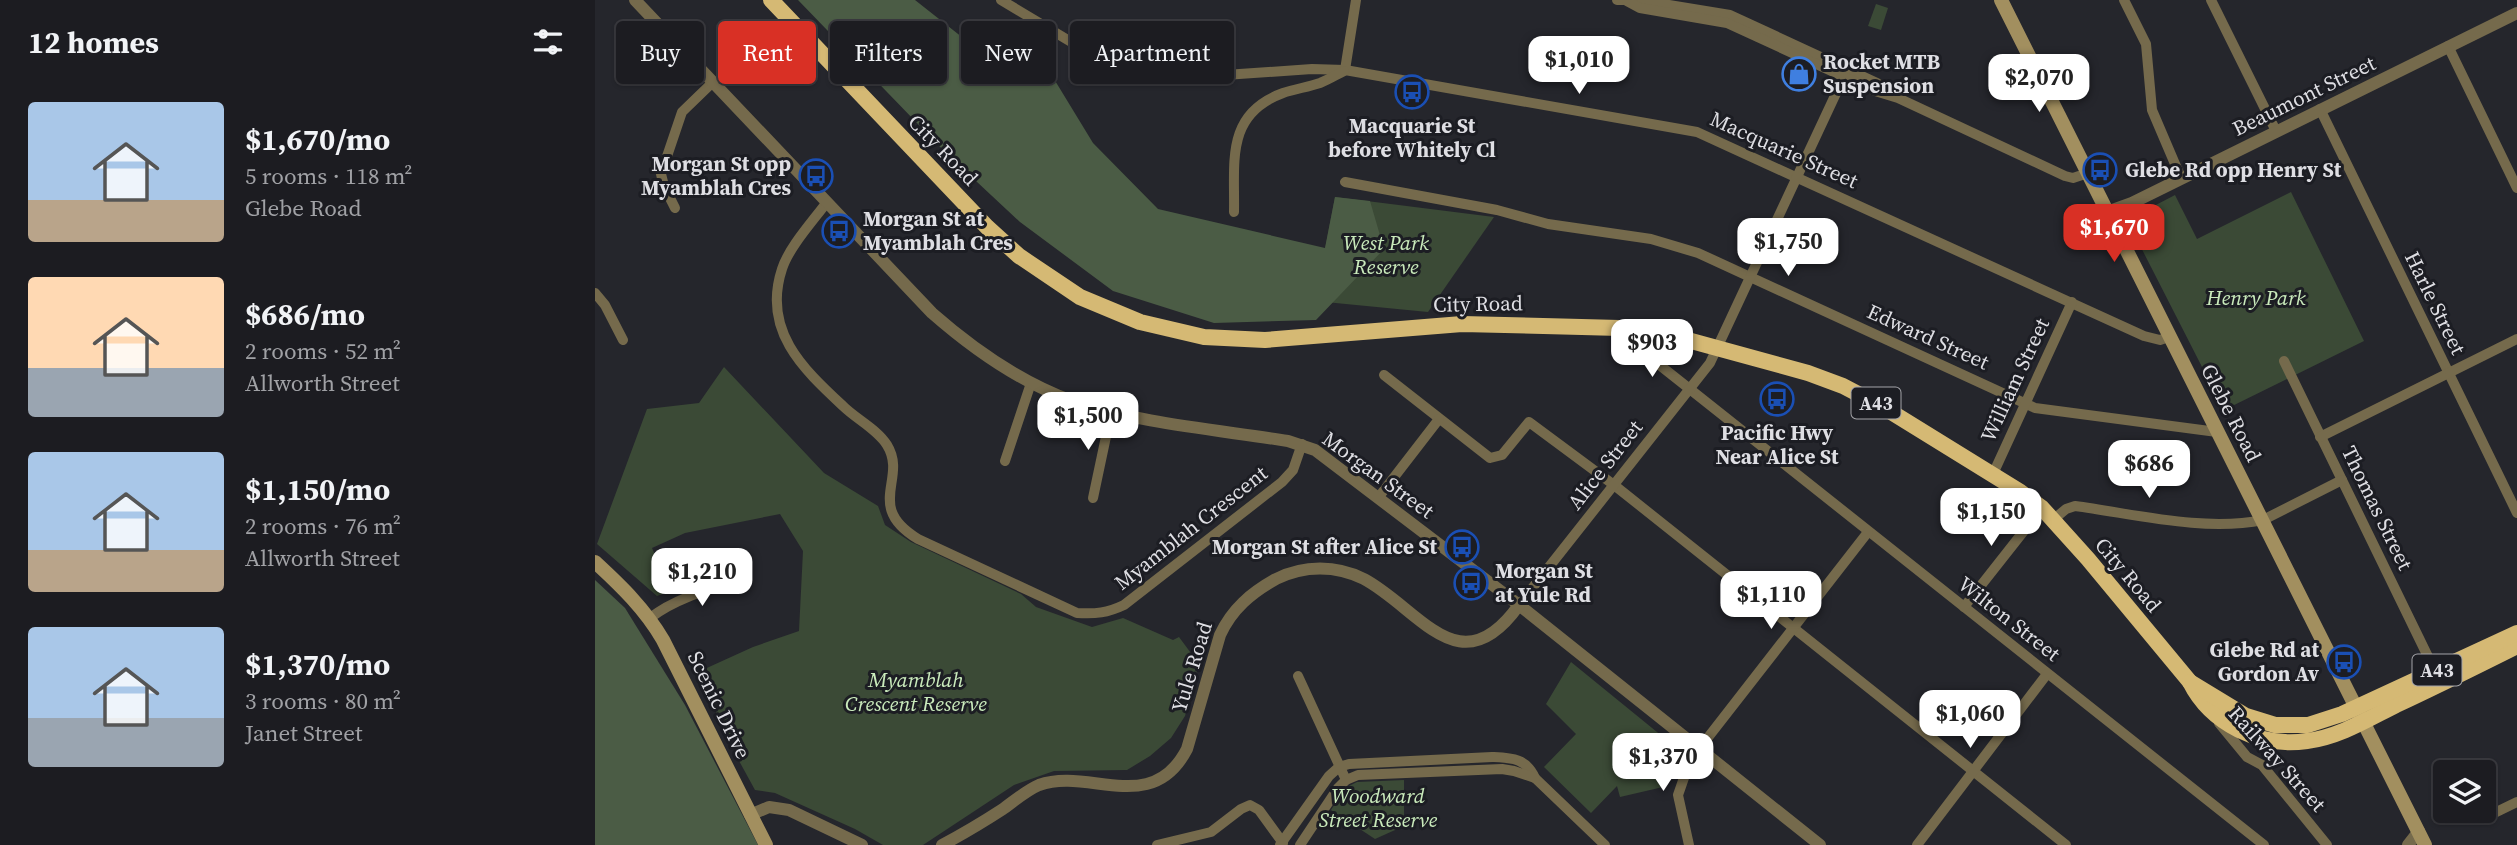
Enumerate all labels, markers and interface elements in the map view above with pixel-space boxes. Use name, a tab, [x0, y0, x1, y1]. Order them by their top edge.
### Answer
chip: Buy	[616, 21, 704, 84]
chip: Rent	[718, 21, 816, 84]
chip: Filters	[830, 21, 947, 84]
chip: New	[961, 21, 1056, 84]
chip: Apartment	[1070, 21, 1234, 84]
text: 12 homes	[28, 22, 159, 63]
icon: filters	[529, 23, 567, 61]
pin: $1,010	[1522, 36, 1636, 96]
text: $1,010	[1544, 43, 1614, 75]
place label: Rocket MTB Suspension	[1823, 47, 1940, 100]
street label: Beaumont Street	[2227, 48, 2380, 143]
pin: $2,070	[1982, 54, 2096, 114]
shop icon: Rocket MTB Suspension	[1780, 55, 1818, 93]
text: $2,070	[2004, 61, 2074, 93]
bus stop icon: Macquarie St before Whitely Cl	[1393, 73, 1431, 111]
street label: Macquarie Street	[1706, 104, 1863, 195]
street label: City Road	[902, 107, 985, 192]
place label: Macquarie St before Whitely Cl	[1328, 111, 1496, 164]
text: $1,670/mo	[245, 119, 390, 160]
icon: home	[84, 130, 168, 214]
place label: Morgan St opp Myamblah Cres	[641, 149, 791, 202]
bus stop icon: Glebe Rd opp Henry St	[2081, 151, 2119, 189]
place label: Glebe Rd opp Henry St	[2125, 155, 2342, 184]
bus stop icon: Morgan St opp Myamblah Cres	[797, 157, 835, 195]
text: 5 rooms · 118 m²	[245, 160, 412, 192]
text: Glebe Road	[245, 192, 362, 224]
place label: Morgan St at Myamblah Cres	[863, 204, 1013, 257]
pin: $1,670	[2057, 204, 2171, 264]
text: $1,670	[2079, 211, 2149, 243]
bus stop icon: Morgan St at Myamblah Cres	[820, 212, 858, 250]
pin: $1,750	[1731, 218, 1845, 278]
text: $1,750	[1753, 225, 1823, 257]
park label: West Park Reserve	[1343, 228, 1429, 281]
street label: Harle Street	[2398, 246, 2473, 359]
park label: Henry Park	[2205, 283, 2306, 312]
street label: City Road	[1433, 288, 1523, 319]
text: $686/mo	[245, 294, 365, 335]
street label: Edward Street	[1863, 297, 1994, 376]
icon: home	[84, 305, 168, 389]
street label: William Street	[1973, 313, 2056, 446]
pin: $903	[1611, 320, 1693, 379]
text: $903	[1627, 326, 1677, 358]
text: 2 rooms · 52 m²	[245, 335, 401, 367]
street label: Glebe Road	[2194, 359, 2269, 467]
text: Allworth Street	[245, 367, 400, 399]
bus stop icon: Pacific Hwy Near Alice St	[1758, 380, 1796, 418]
road number: A43	[1851, 388, 1901, 418]
pin: $1,500	[1031, 392, 1145, 452]
text: $1,500	[1053, 399, 1123, 431]
street label: Alice Street	[1560, 414, 1649, 516]
place label: Pacific Hwy Near Alice St	[1715, 418, 1839, 471]
street label: Morgan Street	[1317, 424, 1440, 525]
pin: $686	[2108, 440, 2190, 500]
street label: Thomas Street	[2335, 441, 2420, 575]
text: $686	[2124, 447, 2174, 479]
street label: Myamblah Crescent	[1108, 459, 1273, 596]
text: $1,150/mo	[245, 469, 390, 510]
icon: home	[84, 480, 168, 564]
pin: $1,150	[1934, 489, 2048, 548]
text: $1,150	[1956, 495, 2026, 527]
text: 2 rooms · 76 m²	[245, 510, 401, 542]
bus stop icon: Morgan St after Alice St	[1443, 528, 1481, 566]
street label: City Road	[2088, 531, 2168, 618]
place label: Morgan St after Alice St	[1212, 532, 1437, 561]
text: Allworth Street	[245, 542, 400, 574]
pin: $1,210	[645, 548, 759, 608]
text: $1,210	[667, 555, 737, 587]
place label: Morgan St at Yule Rd	[1495, 556, 1593, 609]
bus stop icon: Morgan St at Yule Rd	[1452, 564, 1490, 602]
street label: Wilton Street	[1952, 569, 2067, 668]
pin: $1,110	[1714, 572, 1828, 631]
text: $1,110	[1736, 578, 1806, 610]
street label: Yule Road	[1164, 618, 1219, 716]
place label: Glebe Rd at Gordon Av	[2210, 635, 2319, 688]
bus stop icon: Glebe Rd at Gordon Av	[2325, 643, 2363, 681]
text: $1,370/mo	[245, 644, 390, 685]
street label: Scenic Drive	[681, 646, 758, 763]
road number: A43	[2413, 654, 2462, 685]
icon: home	[84, 655, 168, 739]
park label: Myamblah Crescent Reserve	[845, 665, 987, 718]
text: 3 rooms · 80 m²	[245, 685, 401, 717]
pin: $1,060	[1913, 690, 2027, 750]
text: $1,060	[1935, 697, 2005, 729]
street label: Railway Street	[2222, 700, 2333, 818]
text: Janet Street	[245, 717, 363, 749]
pin: $1,370	[1606, 734, 1720, 793]
text: $1,370	[1628, 740, 1698, 772]
map controls	[2433, 760, 2496, 823]
button: layers	[2433, 760, 2496, 823]
park label: Woodward Street Reserve	[1319, 781, 1438, 834]

